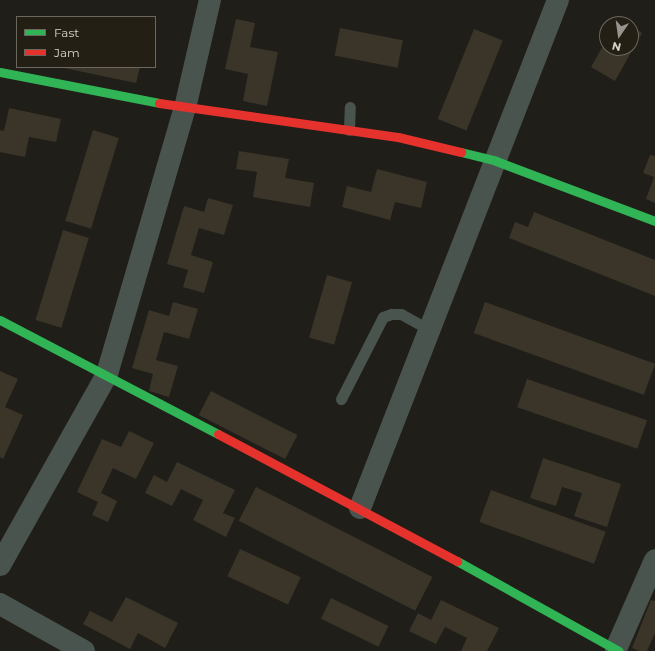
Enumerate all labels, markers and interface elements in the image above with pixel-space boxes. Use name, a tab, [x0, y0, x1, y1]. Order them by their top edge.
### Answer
legend	[16, 16, 156, 68]
north arrow	[599, 16, 639, 56]
text: Fast	[54, 25, 79, 40]
text: N	[611, 39, 622, 55]
text: Jam	[54, 45, 80, 60]

